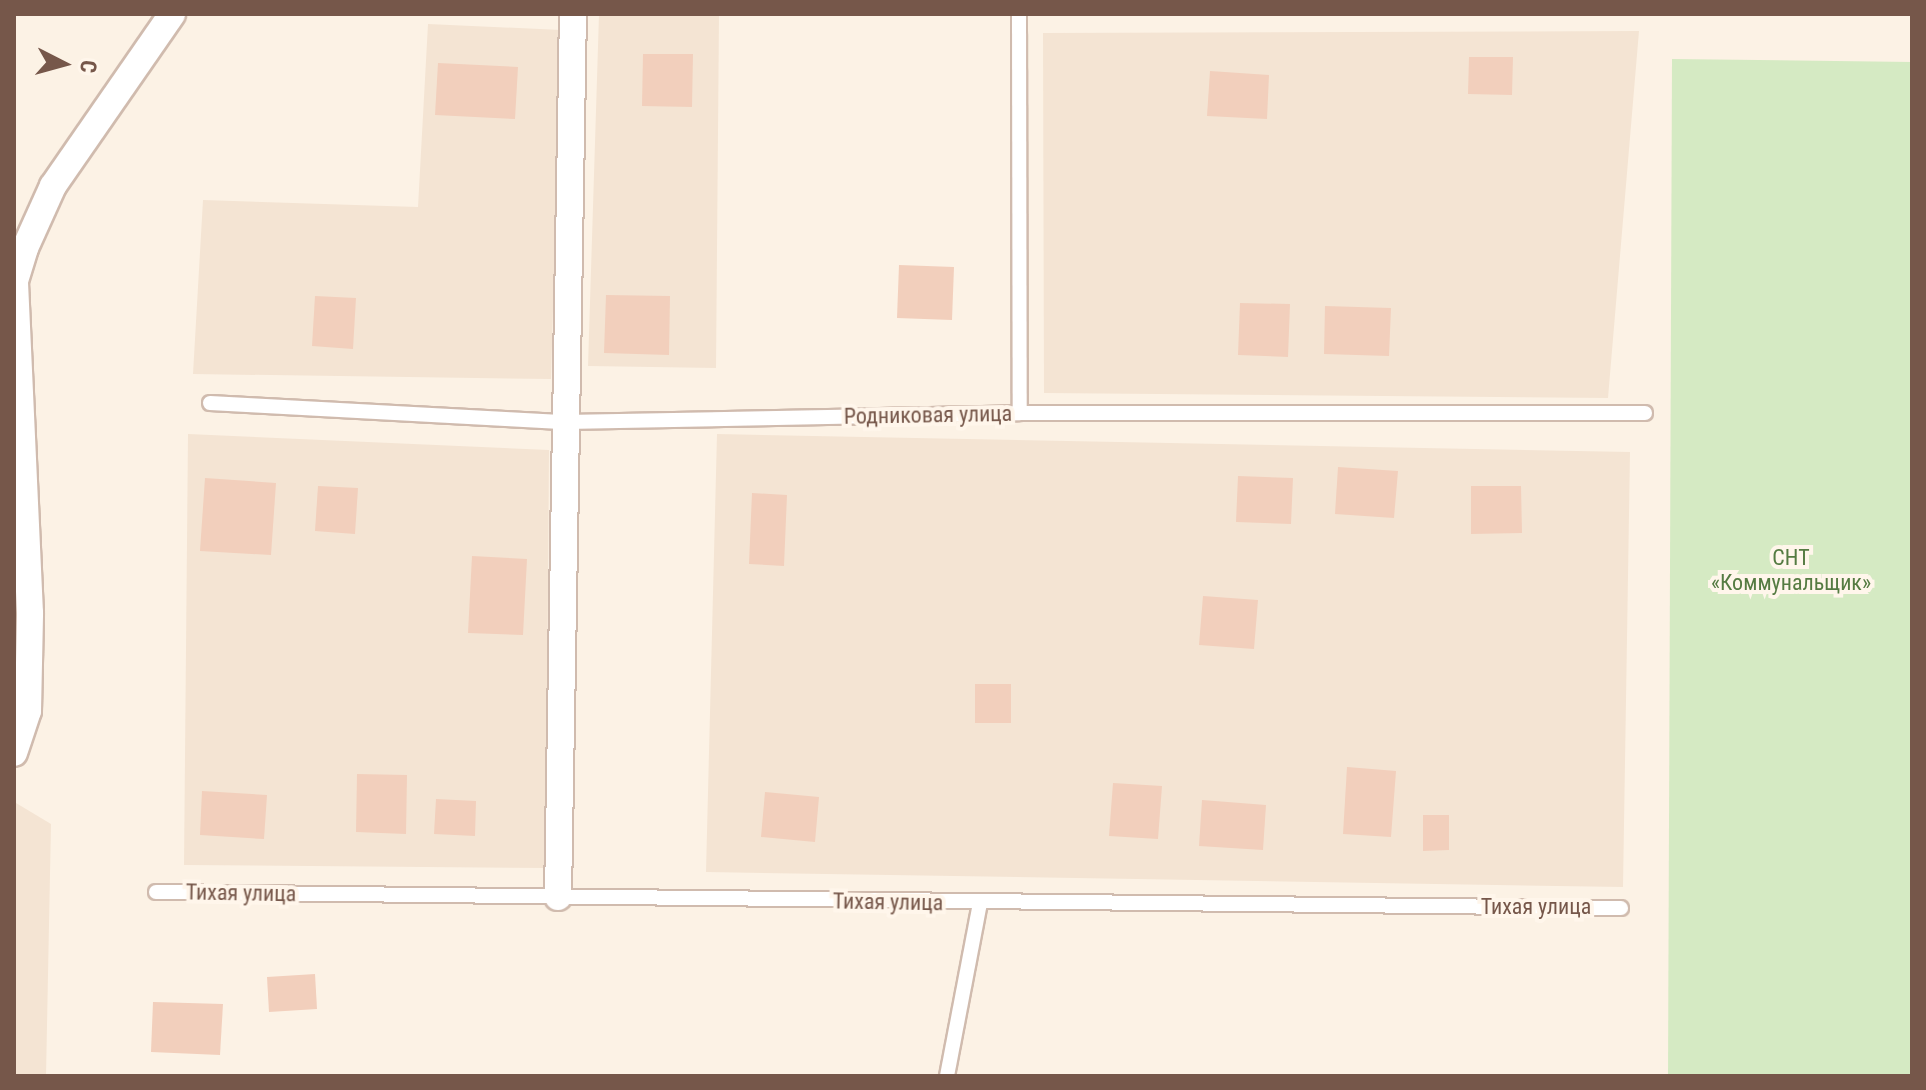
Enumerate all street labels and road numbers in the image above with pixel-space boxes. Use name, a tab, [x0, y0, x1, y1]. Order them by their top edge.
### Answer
street label: Родниковая улица	[844, 400, 1012, 430]
street label: Тихая улица	[185, 879, 297, 907]
street label: Тихая улица	[832, 888, 944, 916]
street label: Тихая улица	[1481, 894, 1591, 920]

